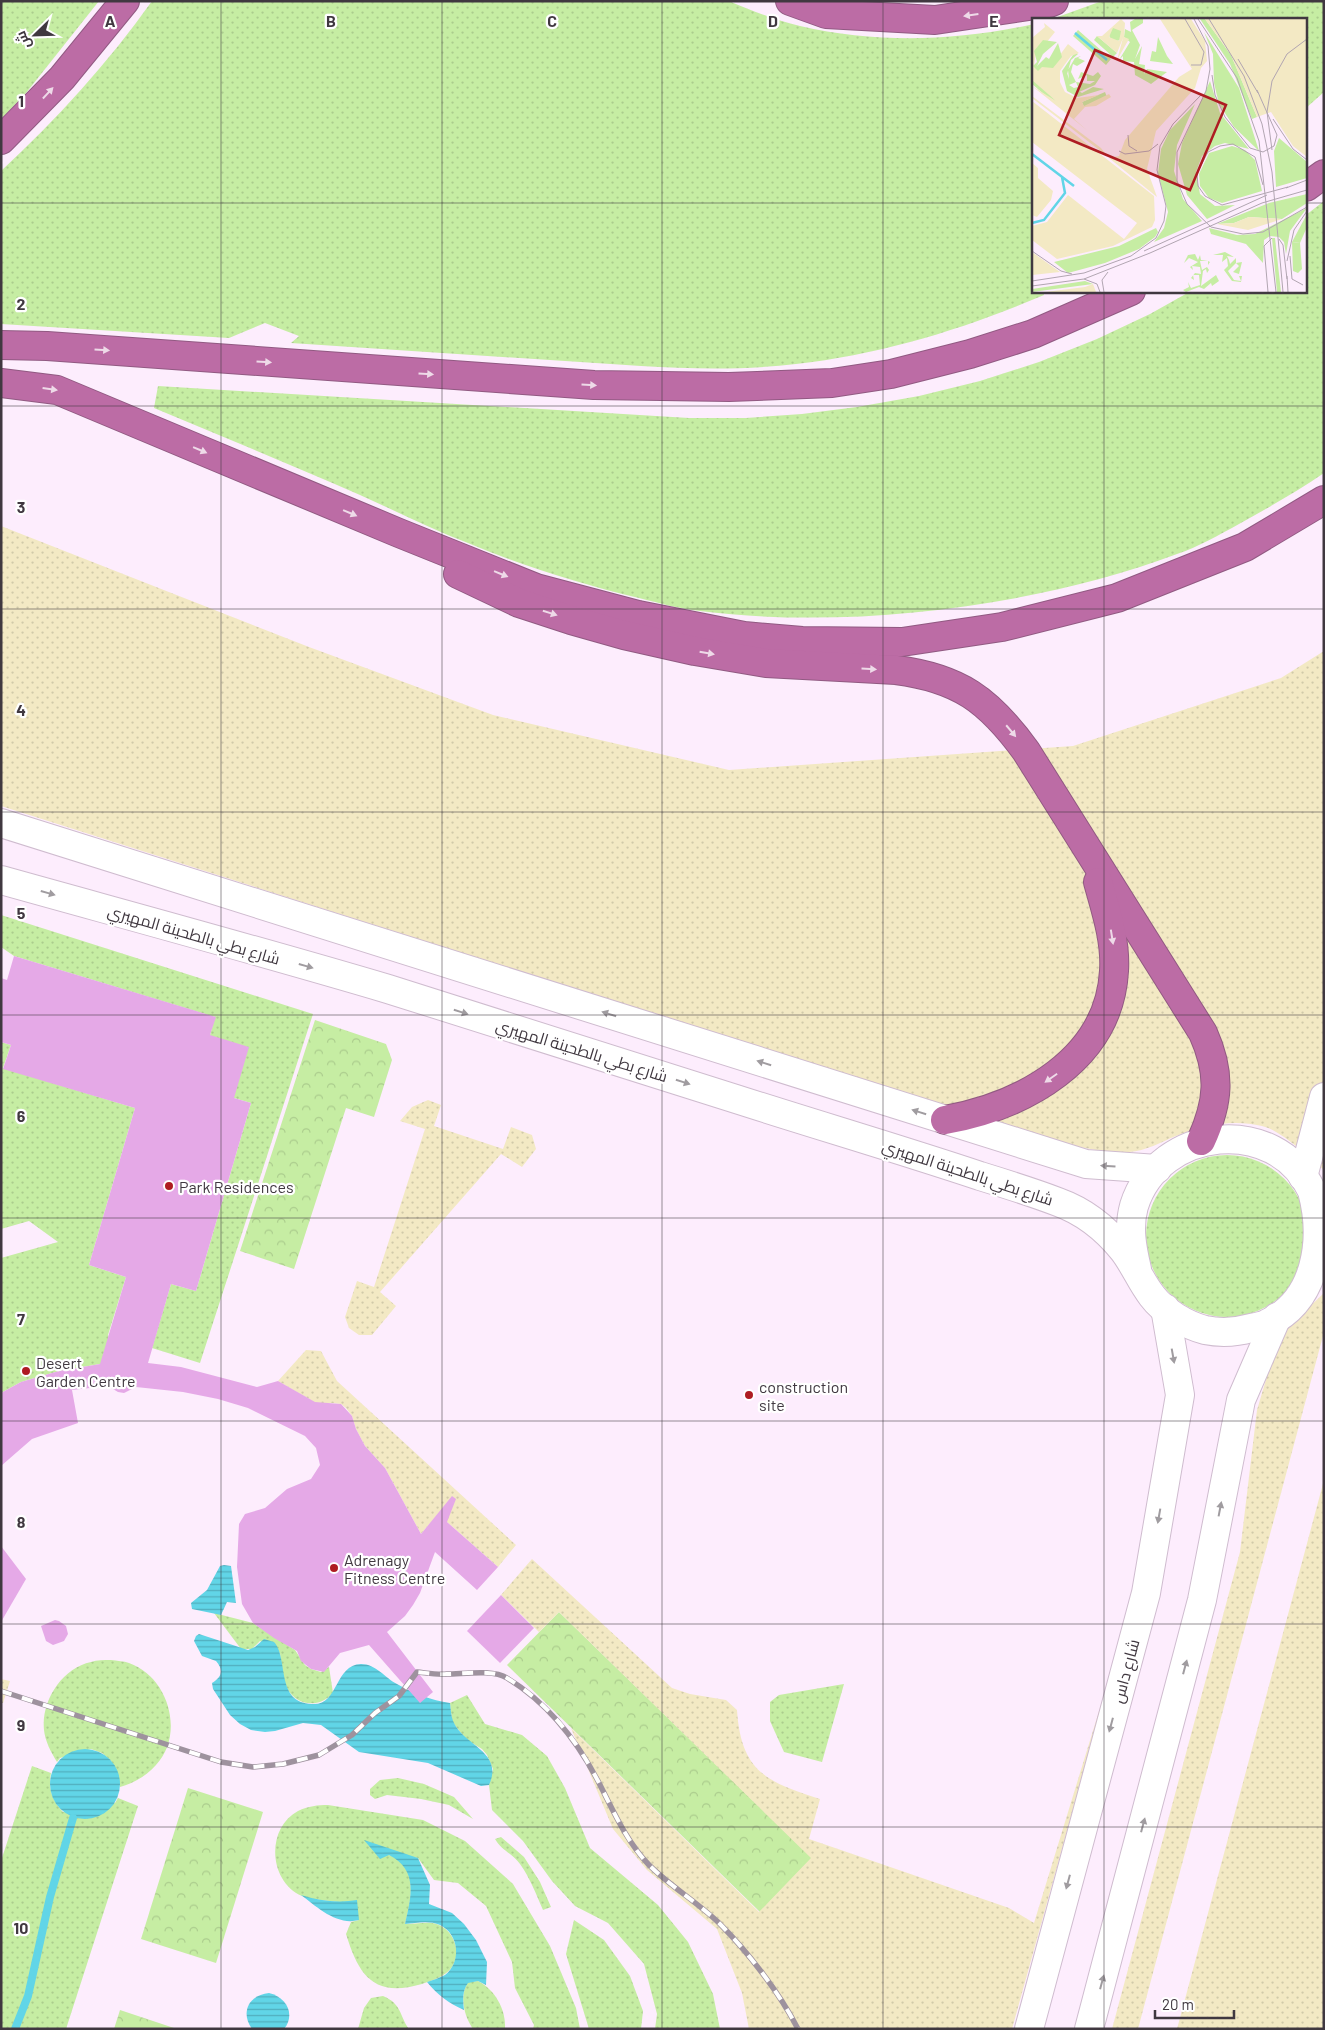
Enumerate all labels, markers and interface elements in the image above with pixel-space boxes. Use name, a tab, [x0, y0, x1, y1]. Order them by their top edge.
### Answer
north arrow	[10, 10, 60, 60]
text: A	[105, 11, 116, 30]
text: B	[326, 11, 336, 30]
text: C	[547, 11, 557, 30]
text: D	[768, 11, 778, 30]
one-way arrow	[963, 11, 979, 19]
text: E	[989, 11, 999, 30]
inset map	[1032, 18, 1308, 292]
text: ش	[11, 28, 35, 52]
one-way arrow	[42, 88, 54, 100]
text: 1	[18, 91, 24, 110]
text: 2	[17, 294, 26, 313]
one-way arrow	[95, 346, 111, 354]
one-way arrow	[257, 358, 273, 366]
one-way arrow	[419, 370, 435, 378]
one-way arrow	[581, 381, 597, 389]
one-way arrow	[42, 386, 58, 394]
one-way arrow	[193, 446, 208, 454]
text: 3	[17, 497, 25, 516]
one-way arrow	[343, 509, 357, 517]
one-way arrow	[493, 571, 508, 578]
one-way arrow	[542, 610, 557, 617]
one-way arrow	[700, 650, 716, 658]
one-way arrow	[861, 666, 877, 674]
text: 4	[16, 700, 26, 719]
one-way arrow	[1006, 725, 1017, 738]
one-way arrow	[41, 890, 56, 898]
street label: شارع بطي بالطحينة المهيري	[104, 900, 282, 973]
text: 5	[17, 903, 26, 922]
one-way arrow	[1108, 930, 1116, 946]
one-way arrow	[298, 962, 313, 970]
one-way arrow	[454, 1009, 469, 1017]
one-way arrow	[601, 1010, 616, 1018]
street label: شارع بطي بالطحينة المهيري	[492, 1015, 670, 1090]
one-way arrow	[756, 1059, 771, 1067]
one-way arrow	[1045, 1073, 1058, 1083]
one-way arrow	[676, 1079, 691, 1087]
text: 6	[17, 1106, 26, 1125]
one-way arrow	[911, 1107, 926, 1115]
street label: شارع بطي بالطحينة المهيري	[879, 1135, 1056, 1213]
one-way arrow	[1100, 1161, 1116, 1169]
place label: Park Residences	[179, 1177, 294, 1196]
marker: Park Residences	[163, 1180, 175, 1192]
text: 7	[17, 1309, 25, 1328]
one-way arrow	[1169, 1348, 1177, 1364]
place label: Desert Garden Centre	[36, 1353, 136, 1390]
marker: Desert Garden Centre	[20, 1365, 32, 1377]
place label: construction site	[759, 1377, 848, 1414]
marker: construction site	[743, 1389, 755, 1401]
one-way arrow	[1216, 1501, 1224, 1516]
one-way arrow	[1154, 1509, 1162, 1525]
text: 8	[17, 1512, 26, 1531]
place label: Adrenagy Fitness Centre	[344, 1550, 445, 1587]
marker: Adrenagy Fitness Centre	[328, 1562, 340, 1574]
street label: شارع داس	[1107, 1637, 1146, 1706]
one-way arrow	[1181, 1660, 1189, 1675]
text: 9	[17, 1715, 25, 1734]
one-way arrow	[1106, 1718, 1114, 1733]
one-way arrow	[1139, 1817, 1147, 1832]
one-way arrow	[1064, 1875, 1072, 1890]
text: 10	[14, 1918, 28, 1937]
one-way arrow	[1098, 1974, 1106, 1989]
scale bar	[1155, 1988, 1234, 2020]
text: 20 m	[1162, 1995, 1194, 2013]

